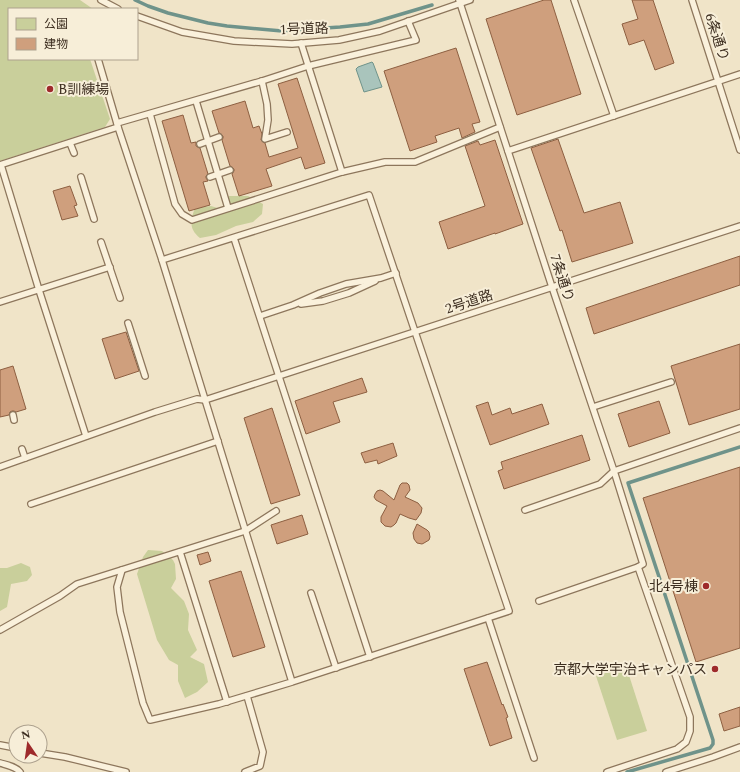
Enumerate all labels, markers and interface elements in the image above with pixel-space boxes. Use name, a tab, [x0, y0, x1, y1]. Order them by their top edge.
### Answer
legend	[8, 8, 138, 60]
street label: 6条通り	[699, 10, 735, 64]
text: 公園	[44, 15, 68, 34]
street label: 1号道路	[279, 18, 329, 40]
text: 建物	[44, 35, 68, 54]
place label: B訓練場	[58, 79, 109, 100]
marker: B訓練場	[45, 84, 55, 94]
street label: 7条通り	[544, 251, 580, 305]
street label: 2号道路	[442, 284, 496, 320]
place label: 北4号棟	[649, 576, 698, 597]
marker: 北4号棟	[701, 581, 711, 591]
place label: 京都大学宇治キャンパス	[553, 659, 707, 680]
marker: 京都大学宇治キャンパス	[710, 664, 720, 674]
north arrow	[8, 724, 48, 764]
text: N	[20, 725, 32, 744]

